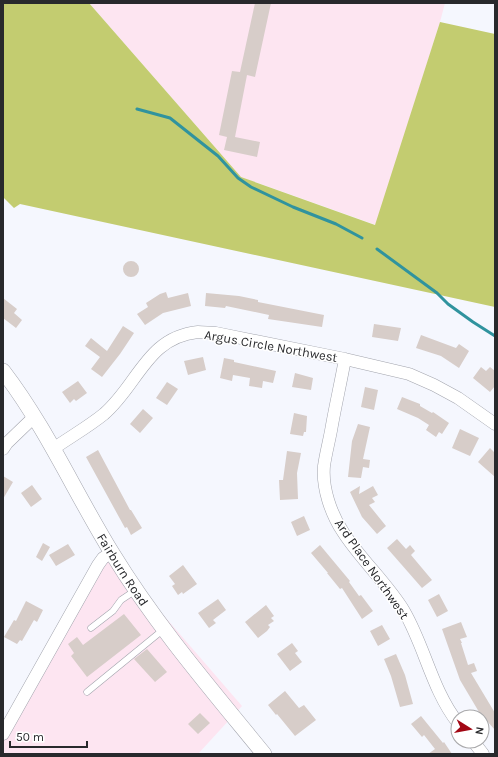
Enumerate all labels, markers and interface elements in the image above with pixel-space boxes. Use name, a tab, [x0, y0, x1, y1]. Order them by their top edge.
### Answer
street label: Argus Circle Northwest	[203, 327, 339, 365]
street label: Ard Place Northwest	[332, 516, 412, 622]
street label: Fairburn Road	[94, 530, 152, 609]
north arrow	[450, 709, 490, 749]
scale bar	[10, 723, 87, 749]
text: N	[472, 726, 486, 736]
text: 50 m	[16, 730, 44, 744]

